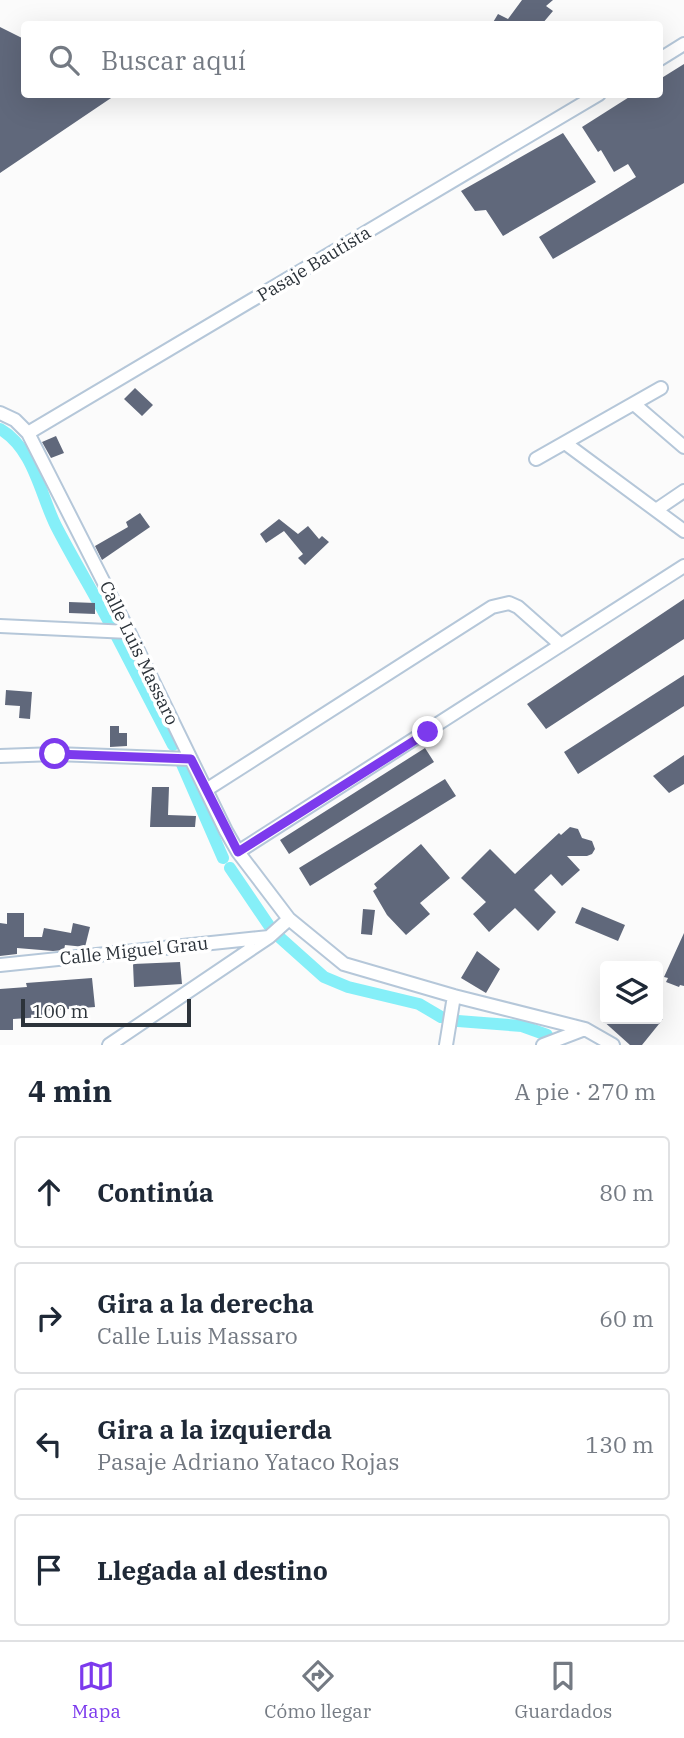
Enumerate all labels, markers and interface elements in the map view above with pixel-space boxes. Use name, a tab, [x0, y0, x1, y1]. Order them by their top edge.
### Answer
search box	[21, 21, 663, 98]
icon: search	[45, 41, 83, 79]
text: Buscar aquí	[101, 43, 246, 77]
street label: Pasaje Bautista	[253, 221, 375, 307]
street label: Calle Luis Massaro	[95, 577, 184, 728]
route end	[412, 716, 443, 747]
route start	[39, 738, 70, 769]
street label: Calle Miguel Grau	[58, 931, 209, 970]
map controls	[600, 961, 663, 1024]
button: layers	[600, 961, 663, 1024]
scale bar	[21, 996, 191, 1028]
text: 100 m	[32, 999, 89, 1023]
text: 4 min	[28, 1071, 112, 1110]
text: A pie · 270 m	[514, 1076, 656, 1106]
icon: ahead	[30, 1173, 68, 1211]
text: Continúa	[97, 1175, 214, 1209]
text: 80 m	[599, 1177, 654, 1207]
text: Gira a la derecha	[97, 1286, 314, 1320]
icon: right	[30, 1299, 68, 1337]
text: 60 m	[599, 1303, 654, 1333]
text: Calle Luis Massaro	[97, 1320, 298, 1350]
text: Gira a la izquierda	[97, 1412, 332, 1446]
icon: left	[30, 1425, 68, 1463]
text: 130 m	[585, 1429, 654, 1459]
text: Pasaje Adriano Yataco Rojas	[97, 1446, 399, 1476]
icon: arrive	[30, 1551, 68, 1589]
text: Llegada al destino	[97, 1553, 328, 1587]
tab: Mapa	[72, 1657, 121, 1723]
tab: Cómo llegar	[264, 1657, 371, 1723]
tab: Guardados	[515, 1657, 612, 1723]

